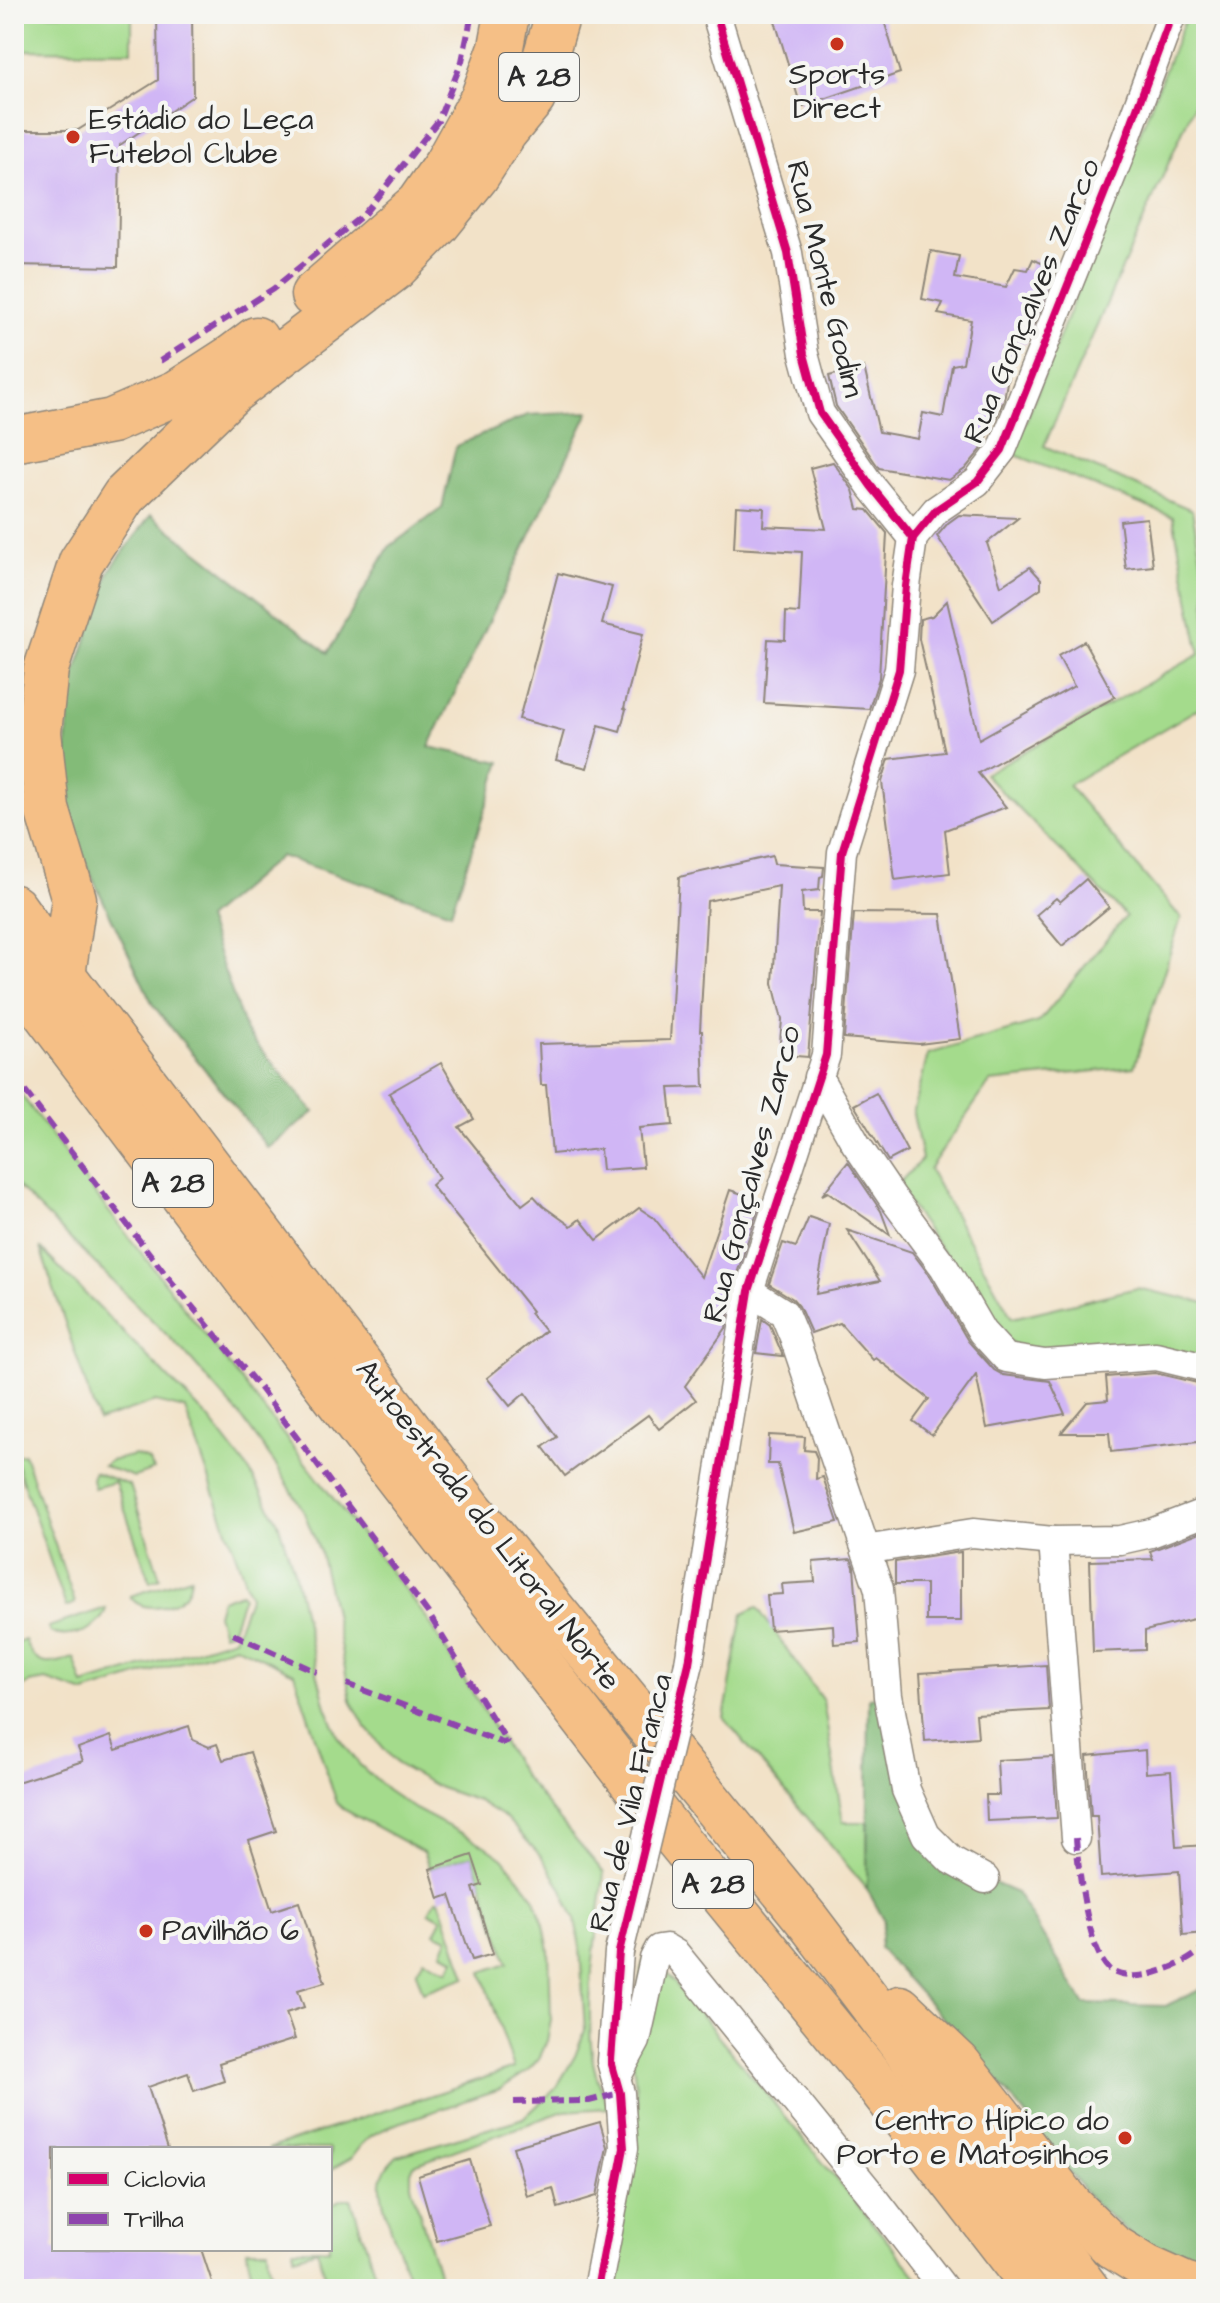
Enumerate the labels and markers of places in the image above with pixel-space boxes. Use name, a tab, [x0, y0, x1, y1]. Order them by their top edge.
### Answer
marker: Sports Direct	[828, 35, 846, 53]
place label: Sports Direct	[789, 54, 885, 130]
place label: Estádio do Leça Futebol Clube	[89, 99, 314, 175]
marker: Estádio do Leça Futebol Clube	[64, 128, 82, 146]
place label: Pavilhão 6	[162, 1910, 299, 1952]
marker: Pavilhão 6	[137, 1922, 155, 1940]
place label: Centro Hípico do Porto e Matosinhos	[837, 2100, 1109, 2176]
marker: Centro Hípico do Porto e Matosinhos	[1116, 2129, 1134, 2147]

